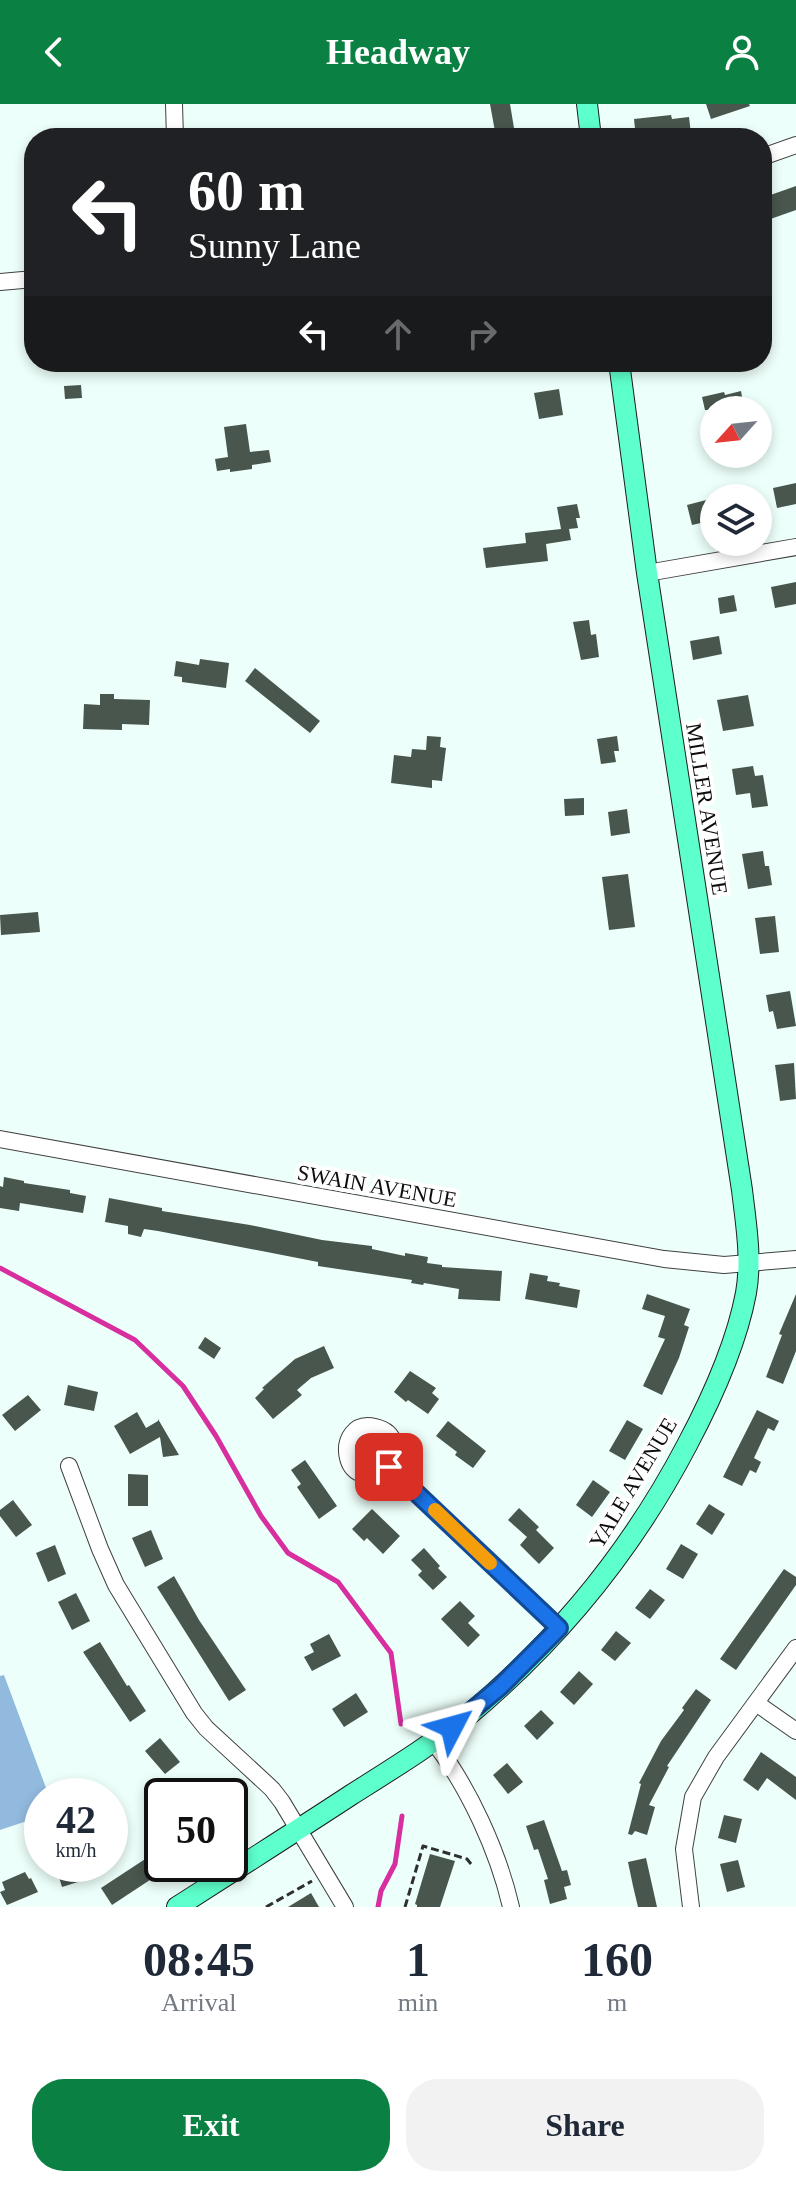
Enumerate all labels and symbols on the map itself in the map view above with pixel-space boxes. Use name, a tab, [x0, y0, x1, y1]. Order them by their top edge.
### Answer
north arrow	[700, 396, 772, 468]
street label: MILLER AVENUE	[681, 721, 733, 897]
street label: SWAIN AVENUE	[295, 1160, 459, 1212]
street label: YALE AVENUE	[584, 1413, 682, 1553]
pin	[355, 1433, 423, 1501]
position arrow	[410, 1685, 494, 1769]
speed limit sign: 50	[144, 1778, 248, 1882]

